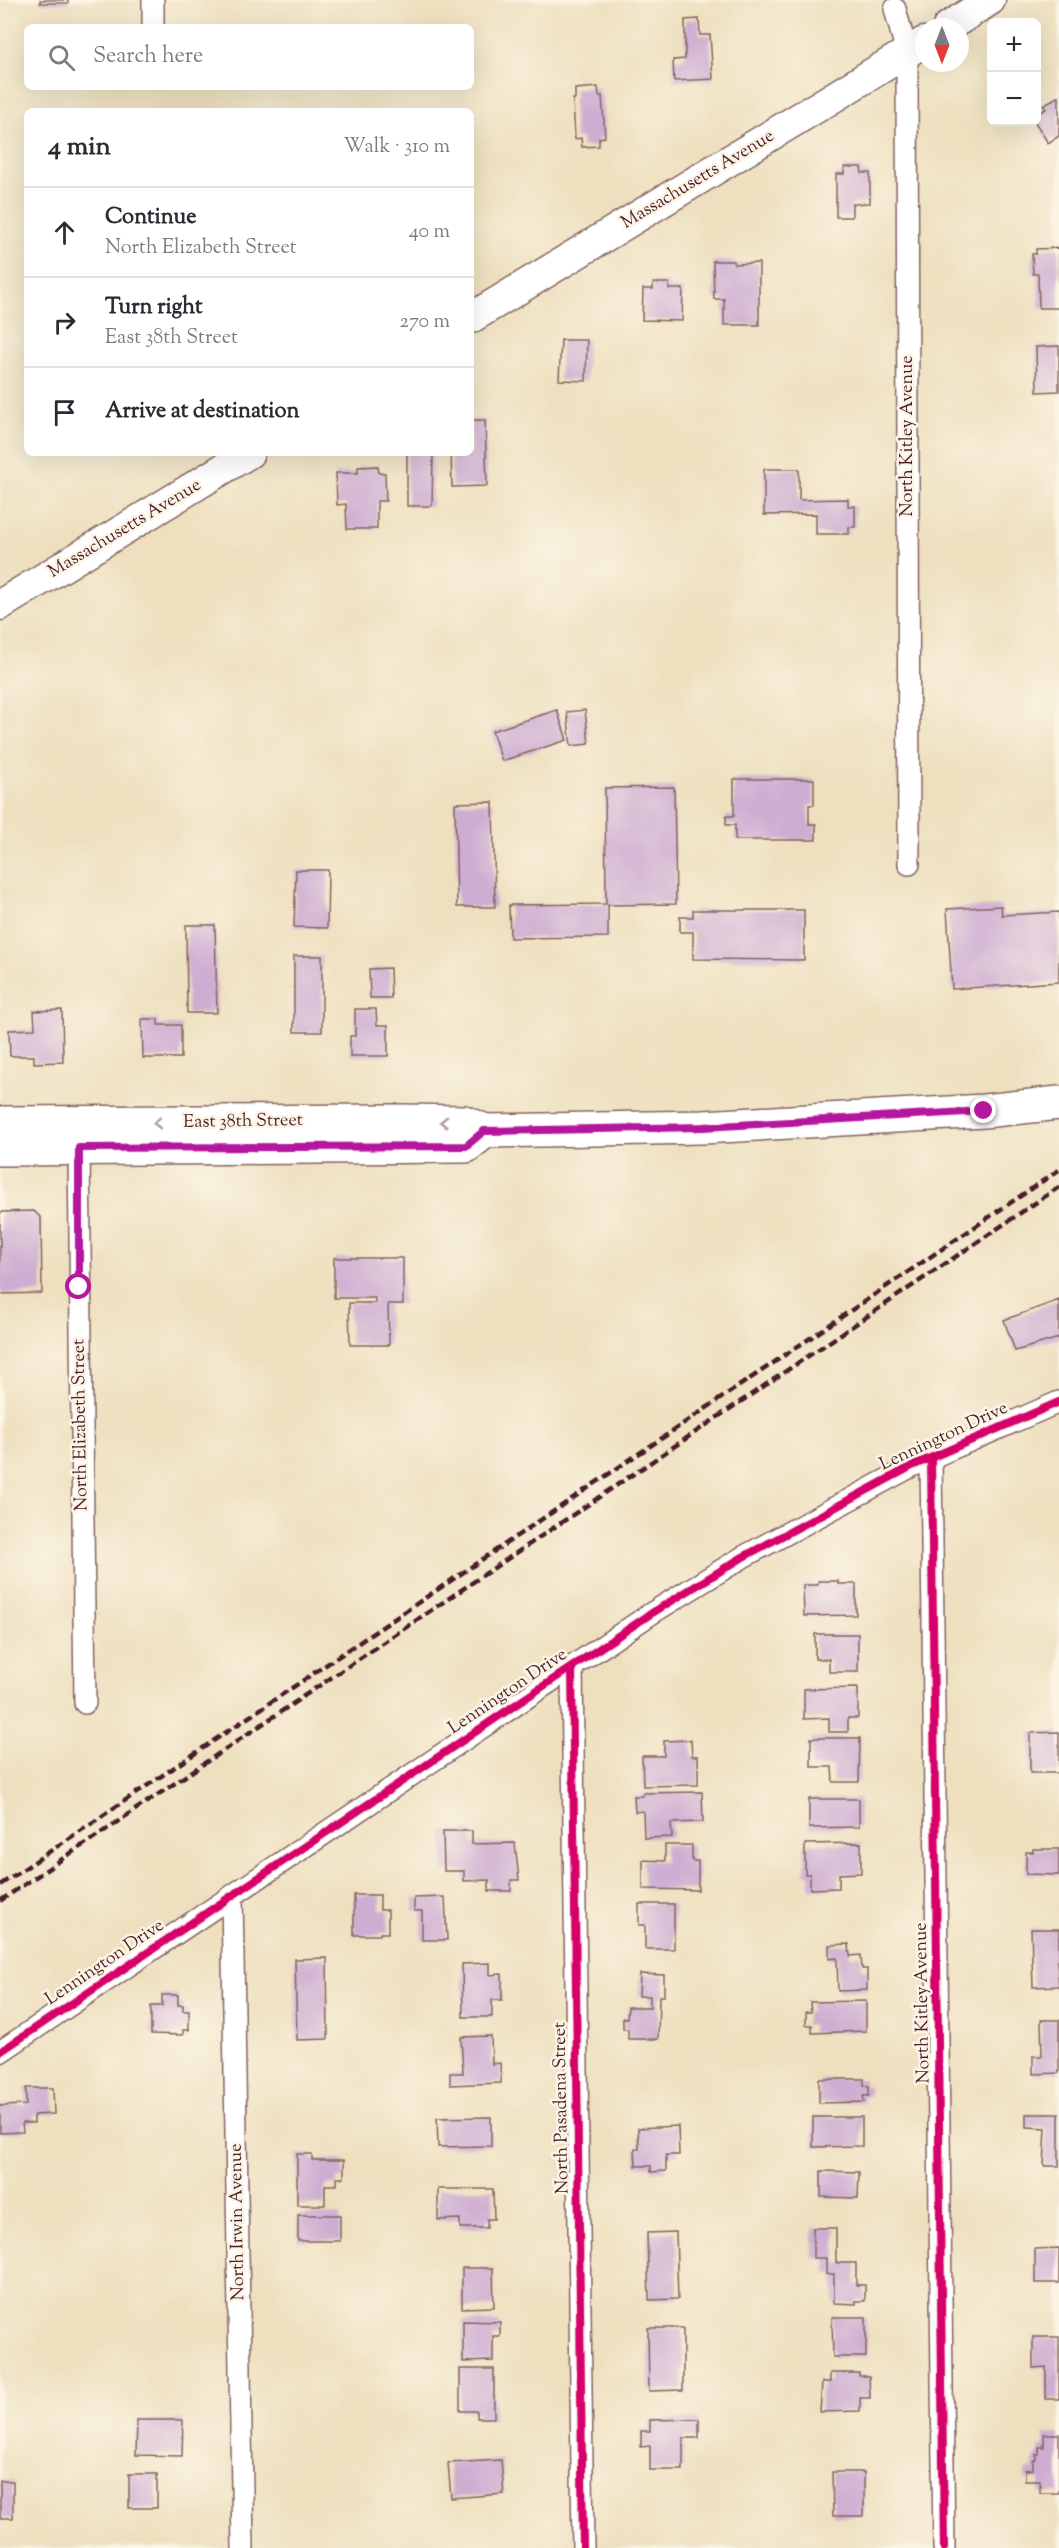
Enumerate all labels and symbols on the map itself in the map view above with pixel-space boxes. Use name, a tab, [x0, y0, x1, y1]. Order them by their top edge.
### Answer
north arrow	[915, 18, 969, 72]
street label: Massachusetts Avenue	[616, 124, 780, 236]
street label: North Kitley Avenue	[895, 355, 921, 517]
street label: Massachusetts Avenue	[43, 473, 207, 585]
route end	[970, 1097, 996, 1123]
street label: East 38th Street	[183, 1108, 303, 1136]
one-way arrow	[439, 1116, 448, 1128]
one-way arrow	[153, 1117, 162, 1129]
route start	[65, 1273, 91, 1299]
street label: North Elizabeth Street	[66, 1339, 96, 1511]
street label: Lennington Drive	[876, 1396, 1012, 1478]
street label: Lennington Drive	[443, 1642, 573, 1742]
street label: Lennington Drive	[40, 1913, 170, 2013]
street label: North Kitley Avenue	[909, 1922, 937, 2084]
street label: North Pasadena Street	[547, 2022, 577, 2194]
street label: North Irwin Avenue	[224, 2143, 252, 2301]

